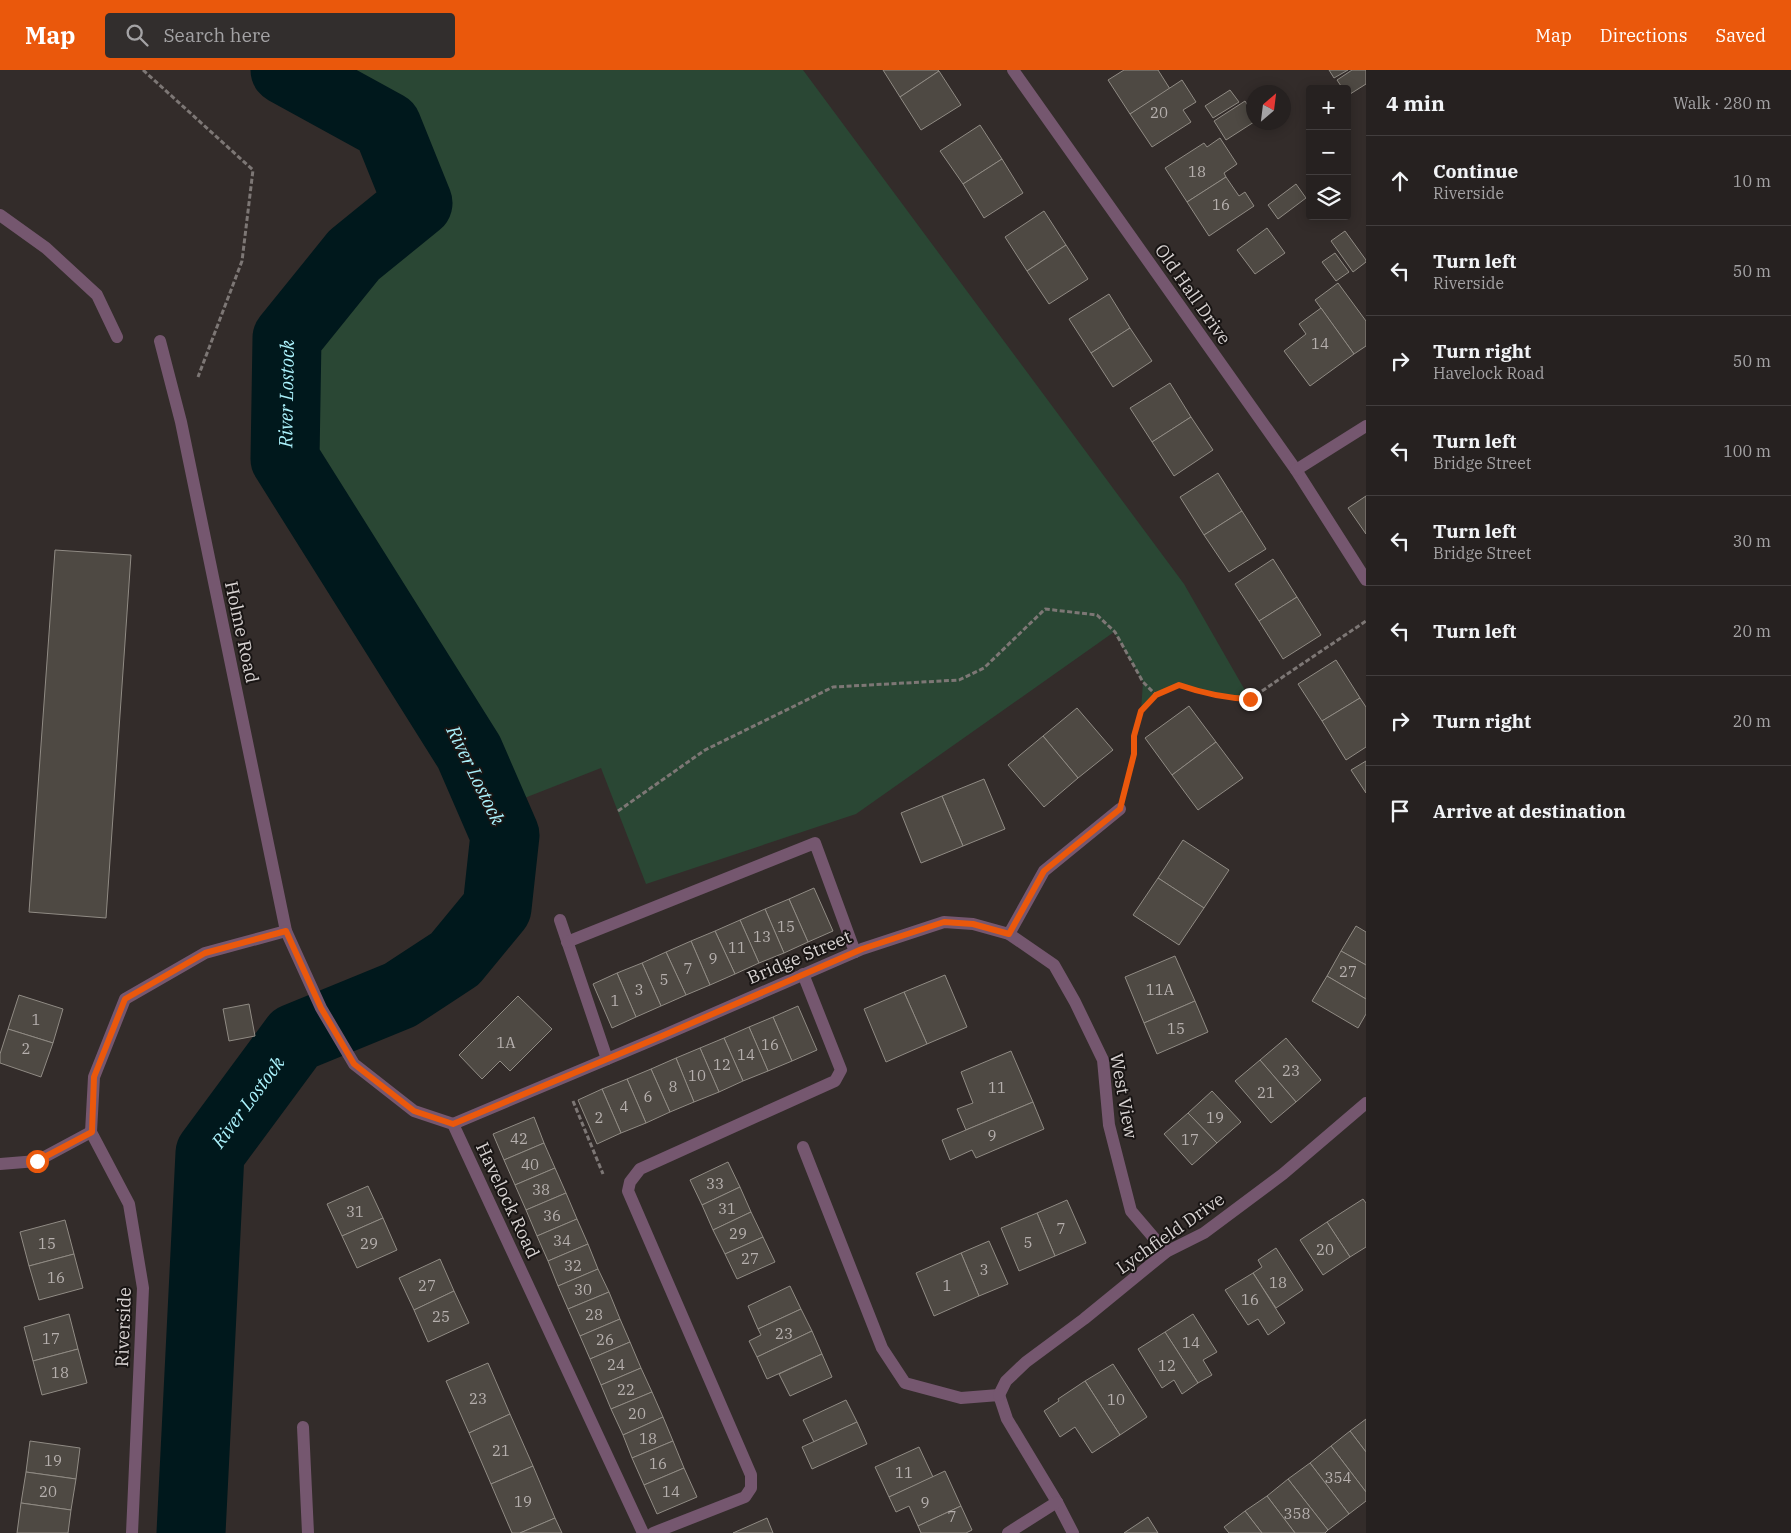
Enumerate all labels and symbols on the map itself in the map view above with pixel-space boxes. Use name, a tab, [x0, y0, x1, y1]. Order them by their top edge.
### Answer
north arrow	[1246, 85, 1291, 130]
house number: 20	[1150, 103, 1168, 122]
house number: 18	[1188, 162, 1206, 181]
house number: 16	[1212, 195, 1230, 214]
street label: Old Hall Drive	[1150, 239, 1236, 349]
house number: 14	[1311, 334, 1329, 353]
water label: River Lostock	[273, 339, 299, 449]
street label: Holme Road	[220, 579, 264, 685]
route end	[1239, 688, 1262, 711]
water label: River Lostock	[441, 720, 511, 829]
house number: 15	[777, 917, 795, 936]
street label: Bridge Street	[744, 925, 854, 989]
house number: 13	[753, 927, 771, 946]
house number: 11	[728, 938, 746, 957]
house number: 9	[708, 949, 718, 968]
house number: 7	[683, 959, 693, 978]
house number: 27	[1339, 962, 1357, 981]
house number: 5	[659, 970, 669, 989]
house number: 3	[634, 980, 644, 999]
house number: 11A	[1146, 980, 1175, 999]
house number: 1	[610, 991, 620, 1010]
house number: 1	[31, 1010, 41, 1029]
house number: 15	[1167, 1019, 1185, 1038]
house number: 1A	[496, 1033, 516, 1052]
house number: 16	[761, 1035, 779, 1054]
house number: 2	[21, 1039, 31, 1058]
house number: 14	[737, 1045, 755, 1064]
water label: River Lostock	[205, 1051, 290, 1153]
street label: West View	[1105, 1051, 1143, 1141]
house number: 12	[713, 1055, 731, 1074]
house number: 23	[1282, 1061, 1300, 1080]
house number: 10	[688, 1066, 706, 1085]
house number: 8	[668, 1077, 678, 1096]
house number: 11	[988, 1078, 1006, 1097]
house number: 21	[1257, 1083, 1275, 1102]
house number: 6	[643, 1087, 653, 1106]
house number: 4	[619, 1097, 629, 1116]
house number: 2	[594, 1108, 604, 1127]
house number: 19	[1206, 1108, 1224, 1127]
house number: 9	[987, 1126, 997, 1145]
house number: 42	[510, 1129, 528, 1148]
house number: 17	[1181, 1130, 1199, 1149]
street label: Havelock Road	[471, 1138, 545, 1262]
route start	[26, 1150, 49, 1173]
house number: 40	[521, 1155, 539, 1174]
house number: 33	[706, 1174, 724, 1193]
house number: 38	[532, 1180, 550, 1199]
street label: Lychfield Drive	[1111, 1187, 1229, 1279]
house number: 31	[718, 1199, 736, 1218]
house number: 31	[346, 1202, 364, 1221]
house number: 36	[543, 1206, 561, 1225]
house number: 7	[1056, 1219, 1066, 1238]
house number: 29	[729, 1224, 747, 1243]
house number: 34	[553, 1231, 571, 1250]
house number: 5	[1023, 1233, 1033, 1252]
house number: 15	[38, 1234, 56, 1253]
house number: 29	[360, 1234, 378, 1253]
house number: 20	[1316, 1240, 1334, 1259]
house number: 27	[741, 1249, 759, 1268]
house number: 32	[564, 1256, 582, 1275]
house number: 3	[979, 1260, 989, 1279]
house number: 16	[47, 1268, 65, 1287]
house number: 18	[1269, 1273, 1287, 1292]
house number: 27	[418, 1276, 436, 1295]
house number: 1	[942, 1276, 952, 1295]
house number: 30	[574, 1280, 592, 1299]
street label: Riverside	[110, 1287, 136, 1367]
house number: 16	[1241, 1290, 1259, 1309]
house number: 28	[585, 1305, 603, 1324]
house number: 25	[432, 1307, 450, 1326]
house number: 23	[775, 1324, 793, 1343]
house number: 17	[42, 1329, 60, 1348]
house number: 26	[596, 1330, 614, 1349]
house number: 14	[1182, 1333, 1200, 1352]
house number: 24	[607, 1355, 625, 1374]
house number: 12	[1158, 1356, 1176, 1375]
house number: 18	[51, 1363, 69, 1382]
house number: 22	[617, 1380, 635, 1399]
house number: 23	[469, 1389, 487, 1408]
house number: 10	[1107, 1390, 1125, 1409]
house number: 20	[628, 1404, 646, 1423]
house number: 18	[639, 1429, 657, 1448]
house number: 21	[492, 1441, 510, 1460]
house number: 19	[44, 1451, 62, 1470]
house number: 16	[649, 1454, 667, 1473]
house number: 11	[895, 1463, 913, 1482]
house number: 354	[1324, 1468, 1352, 1487]
house number: 20	[39, 1482, 57, 1501]
house number: 14	[662, 1482, 680, 1501]
house number: 19	[514, 1492, 532, 1511]
house number: 9	[920, 1493, 930, 1512]
house number: 358	[1283, 1504, 1311, 1523]
house number: 7	[947, 1507, 957, 1526]

